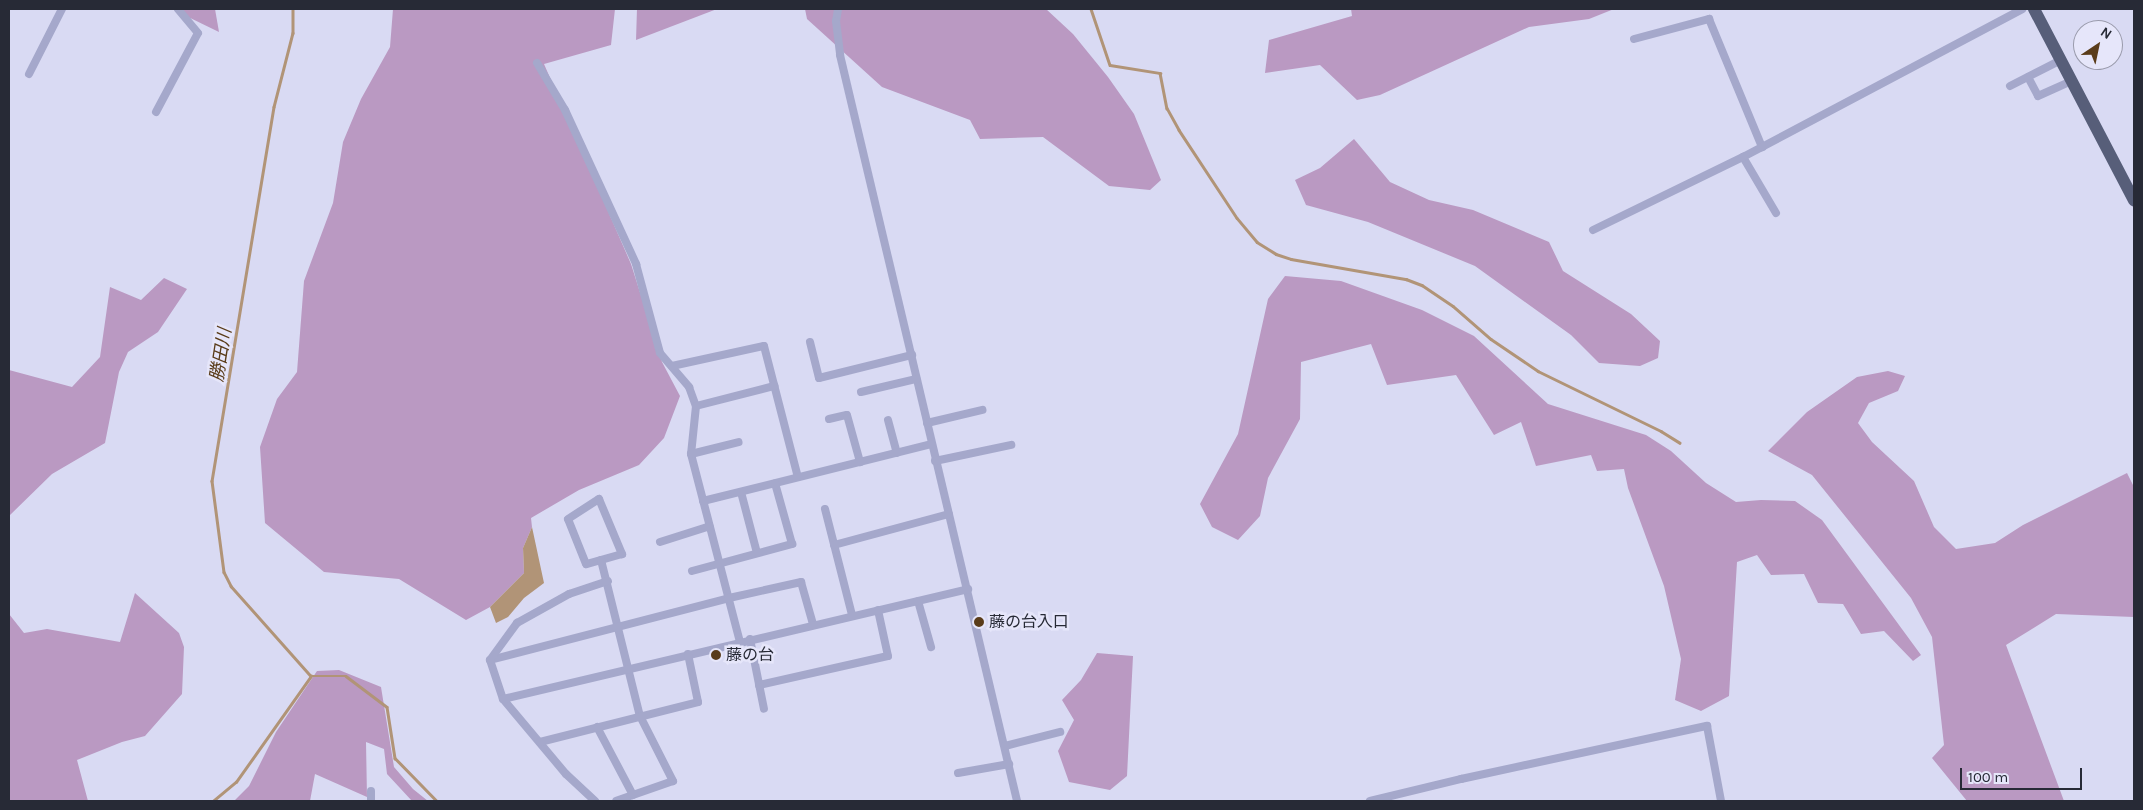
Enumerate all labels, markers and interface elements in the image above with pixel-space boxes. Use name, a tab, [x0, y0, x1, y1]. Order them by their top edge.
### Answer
north arrow	[2073, 20, 2123, 70]
text: N	[2097, 23, 2115, 43]
water label: 勝田川	[206, 327, 236, 383]
place label: 藤の台入口	[989, 612, 1069, 632]
marker: 藤の台入口	[973, 616, 985, 628]
place label: 藤の台	[726, 645, 774, 665]
marker: 藤の台	[710, 649, 722, 661]
scale bar	[1963, 758, 2086, 790]
text: 100 m	[1968, 768, 2008, 786]

